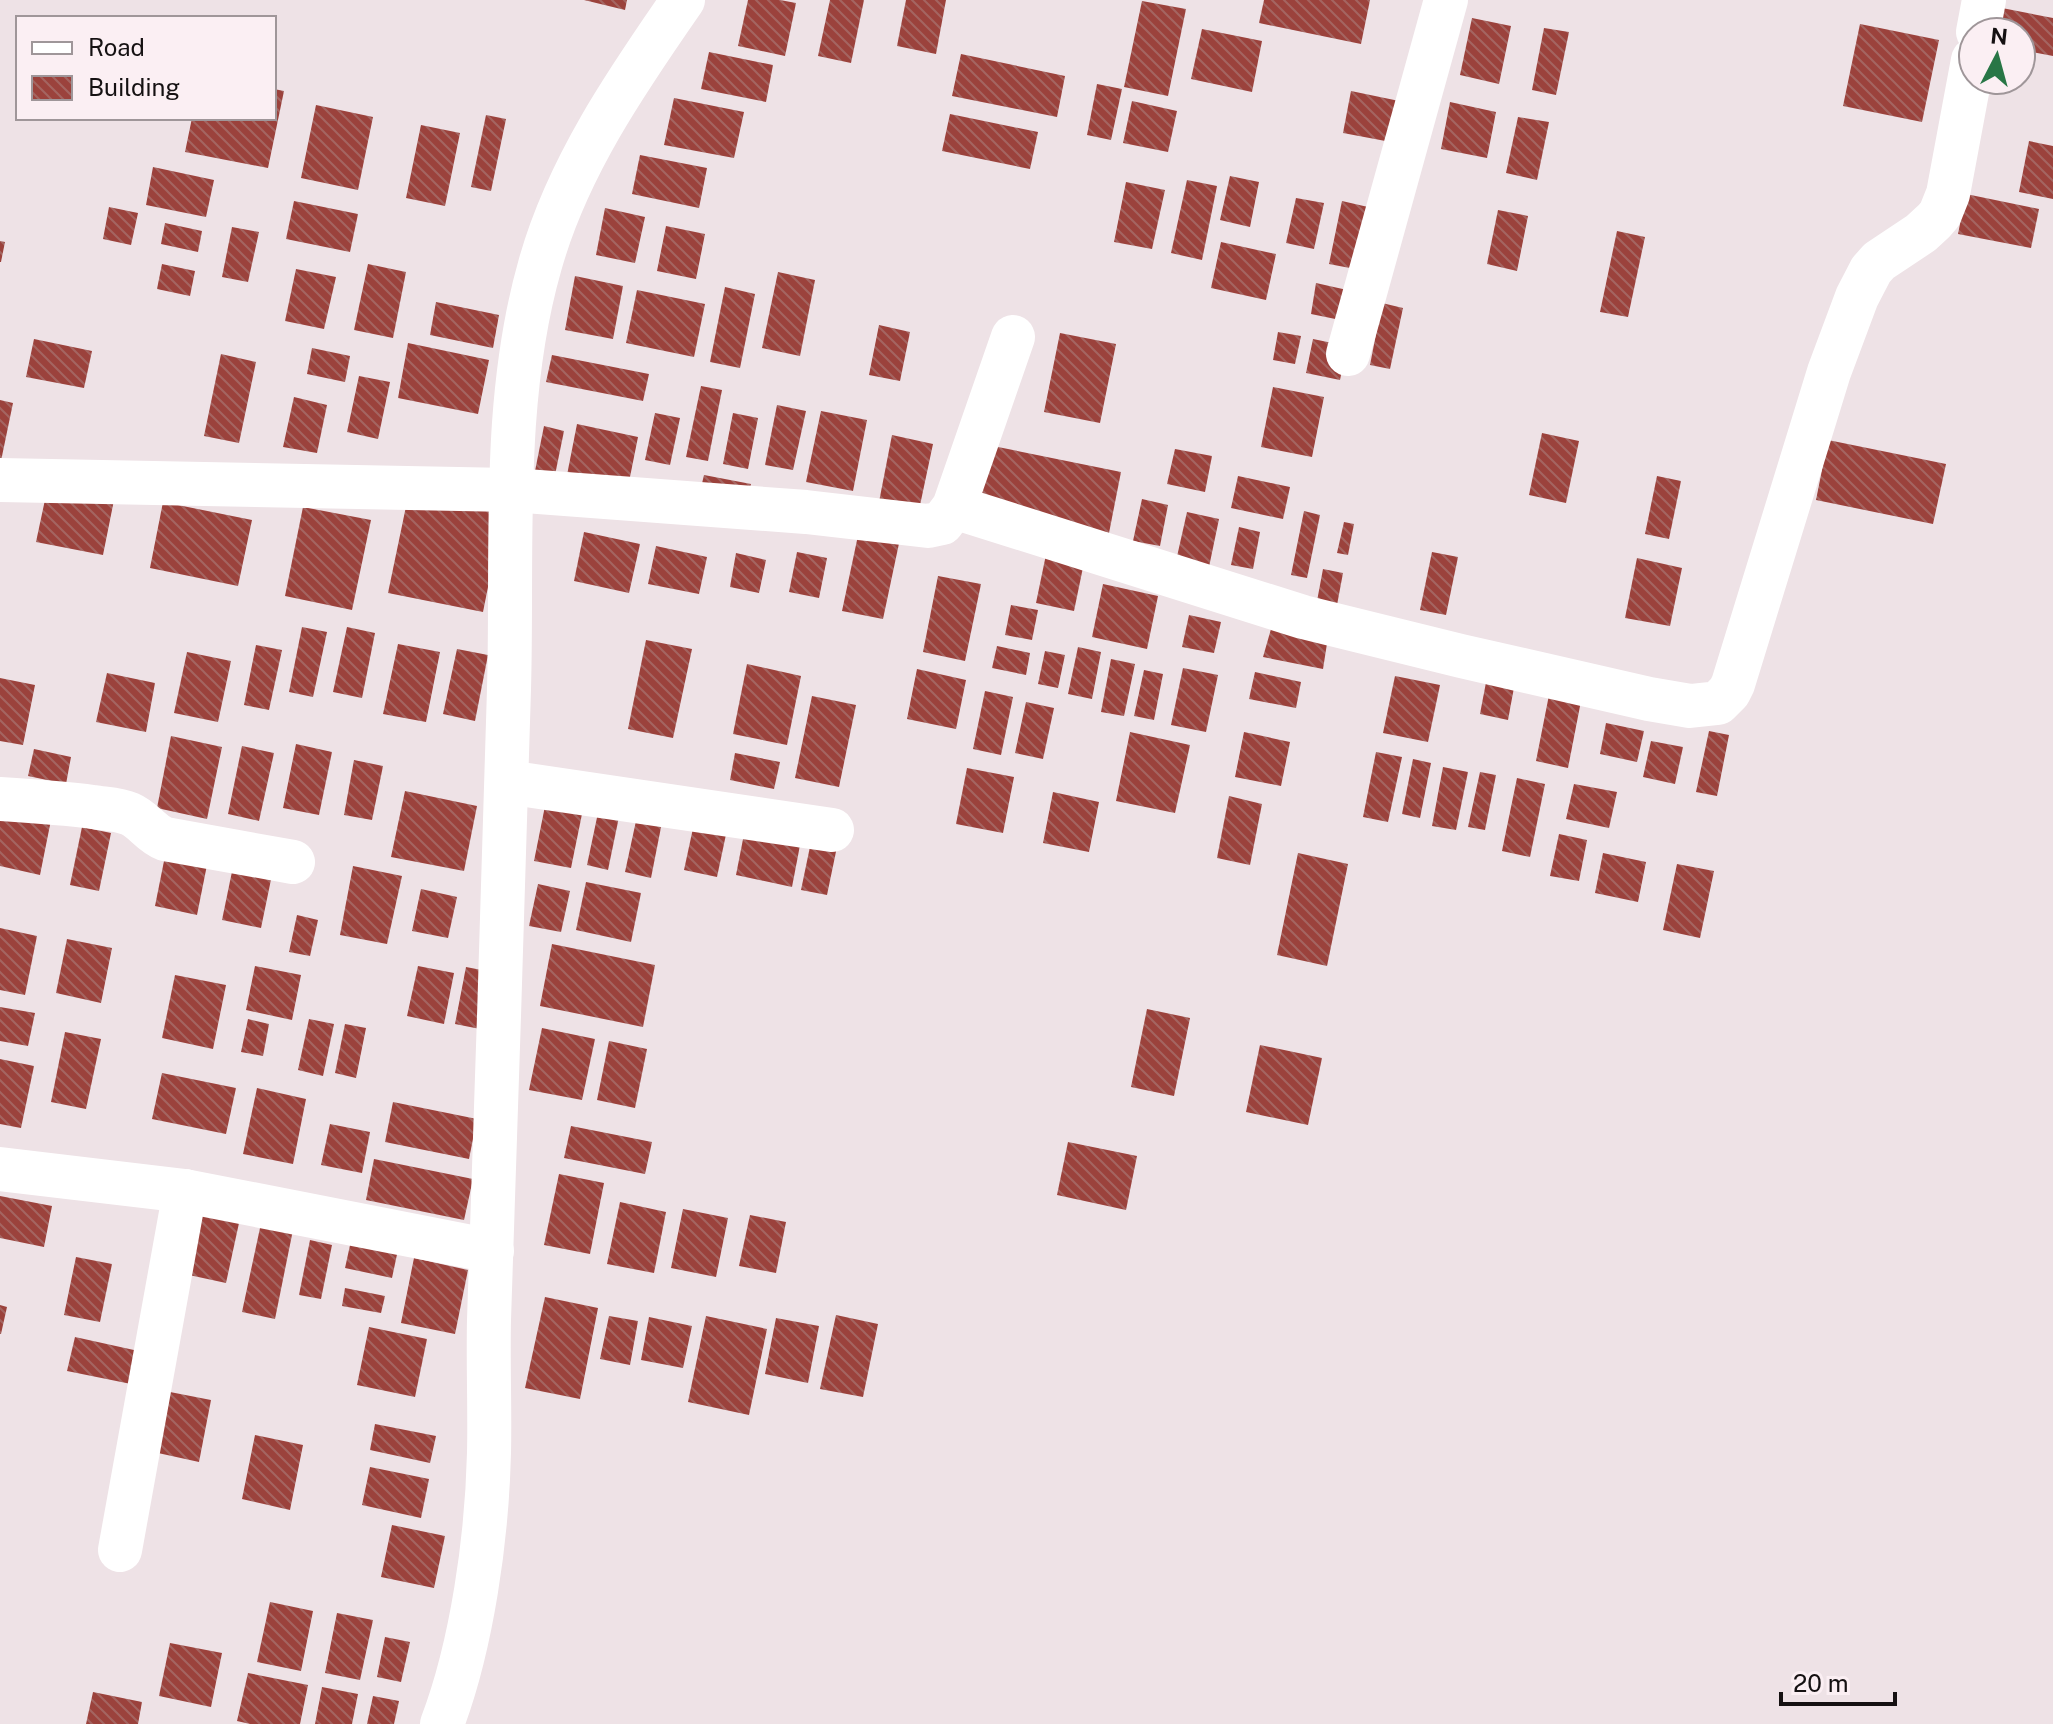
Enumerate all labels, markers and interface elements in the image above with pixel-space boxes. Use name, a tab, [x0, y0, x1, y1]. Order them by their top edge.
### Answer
legend	[16, 16, 276, 120]
north arrow	[1957, 16, 2037, 96]
text: N	[1989, 22, 2009, 50]
text: Road	[88, 33, 145, 61]
text: Building	[88, 73, 180, 101]
scale bar	[1781, 1656, 1895, 1706]
text: 20 m	[1793, 1669, 1849, 1697]

